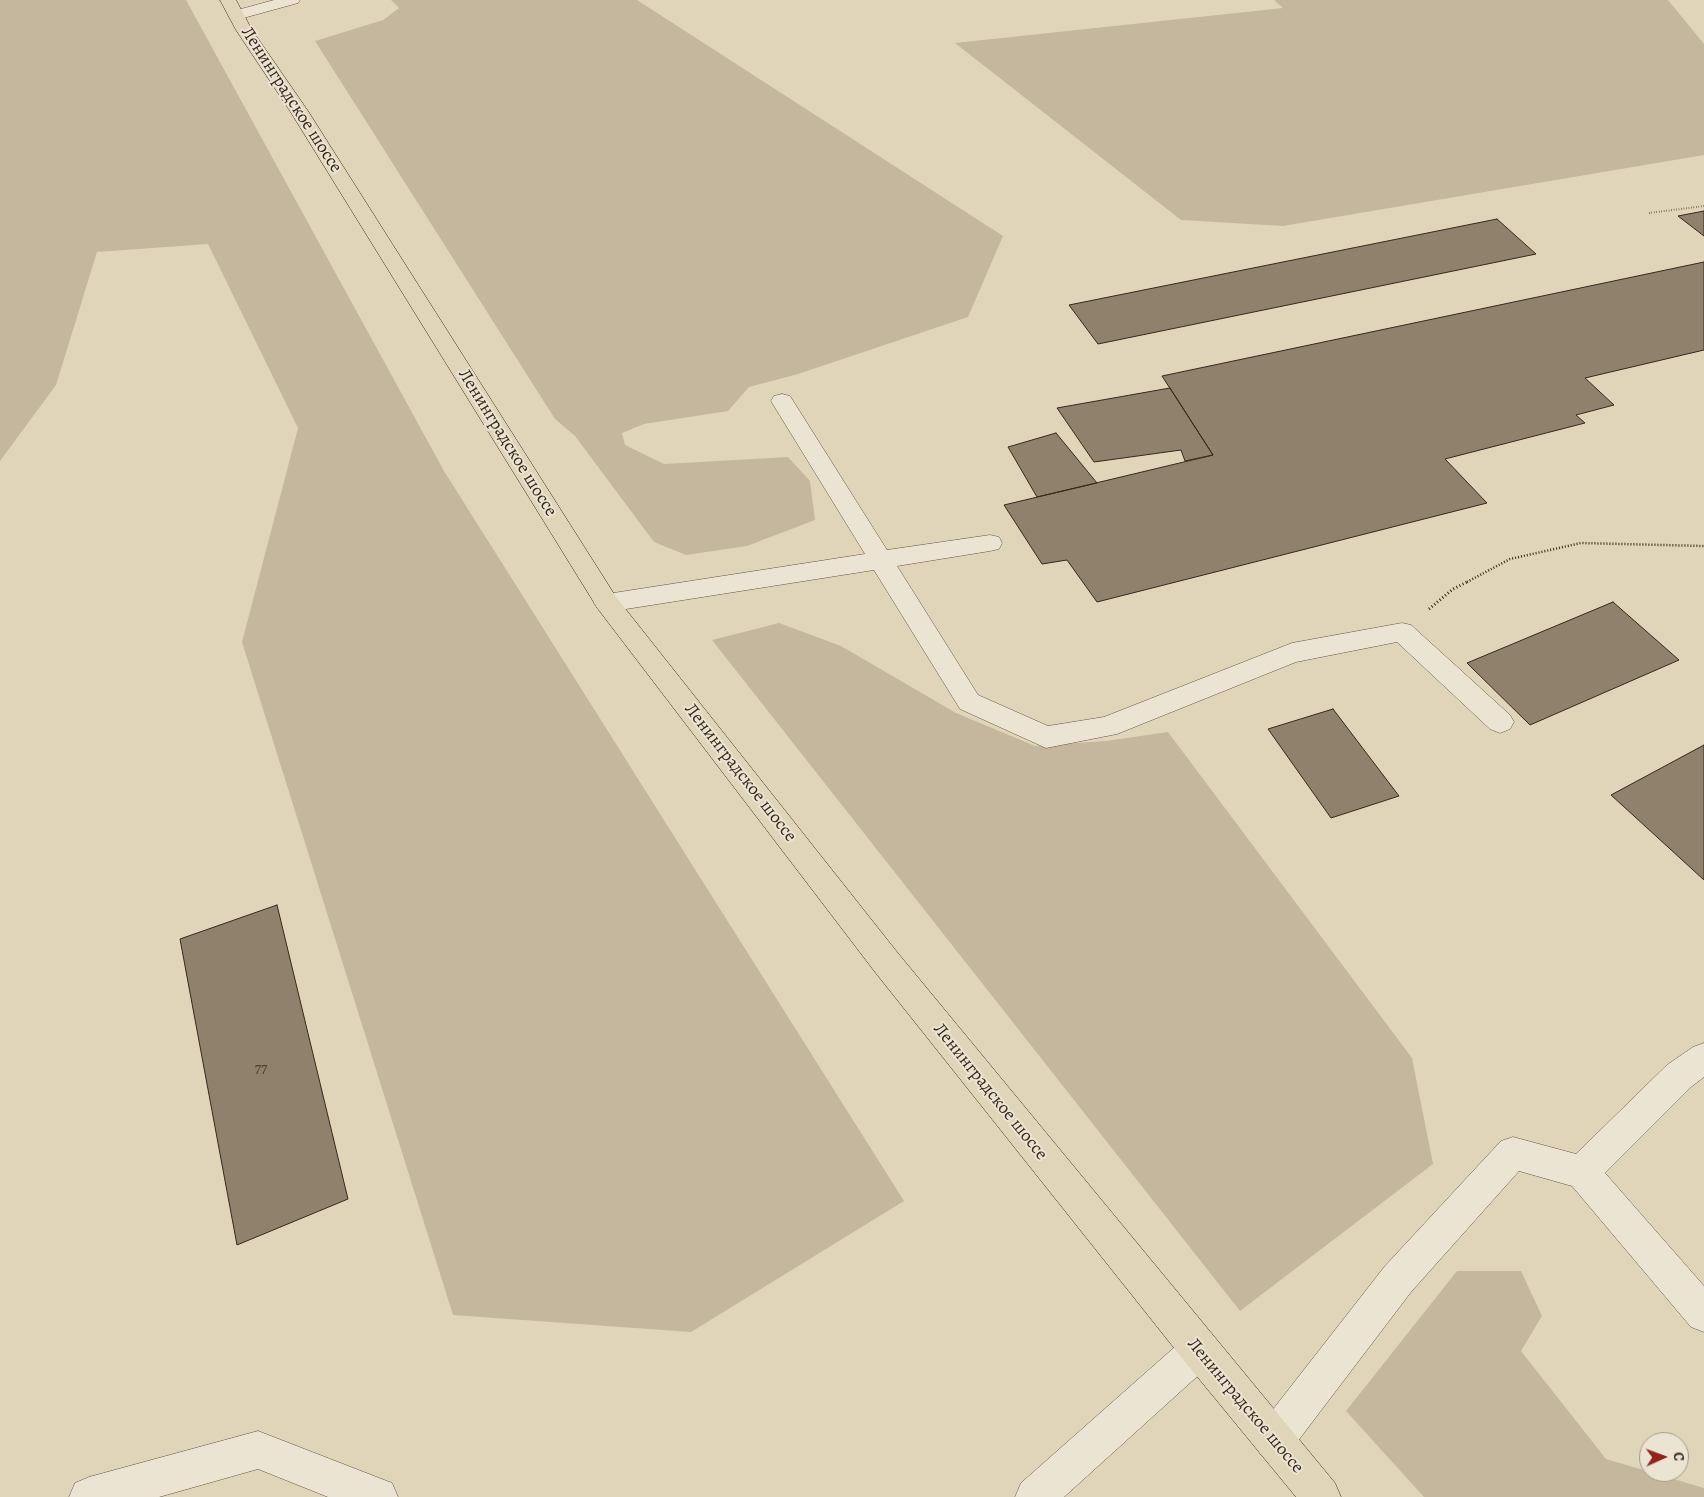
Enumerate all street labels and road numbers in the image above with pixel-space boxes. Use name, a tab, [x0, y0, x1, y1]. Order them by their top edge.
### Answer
street label: Ленинградское шоссе	[236, 23, 346, 177]
street label: Ленинградское шоссе	[453, 365, 561, 521]
street label: Ленинградское шоссе	[679, 699, 801, 847]
street label: Ленинградское шоссе	[928, 1019, 1052, 1165]
street label: Ленинградское шоссе	[1182, 1334, 1308, 1478]

